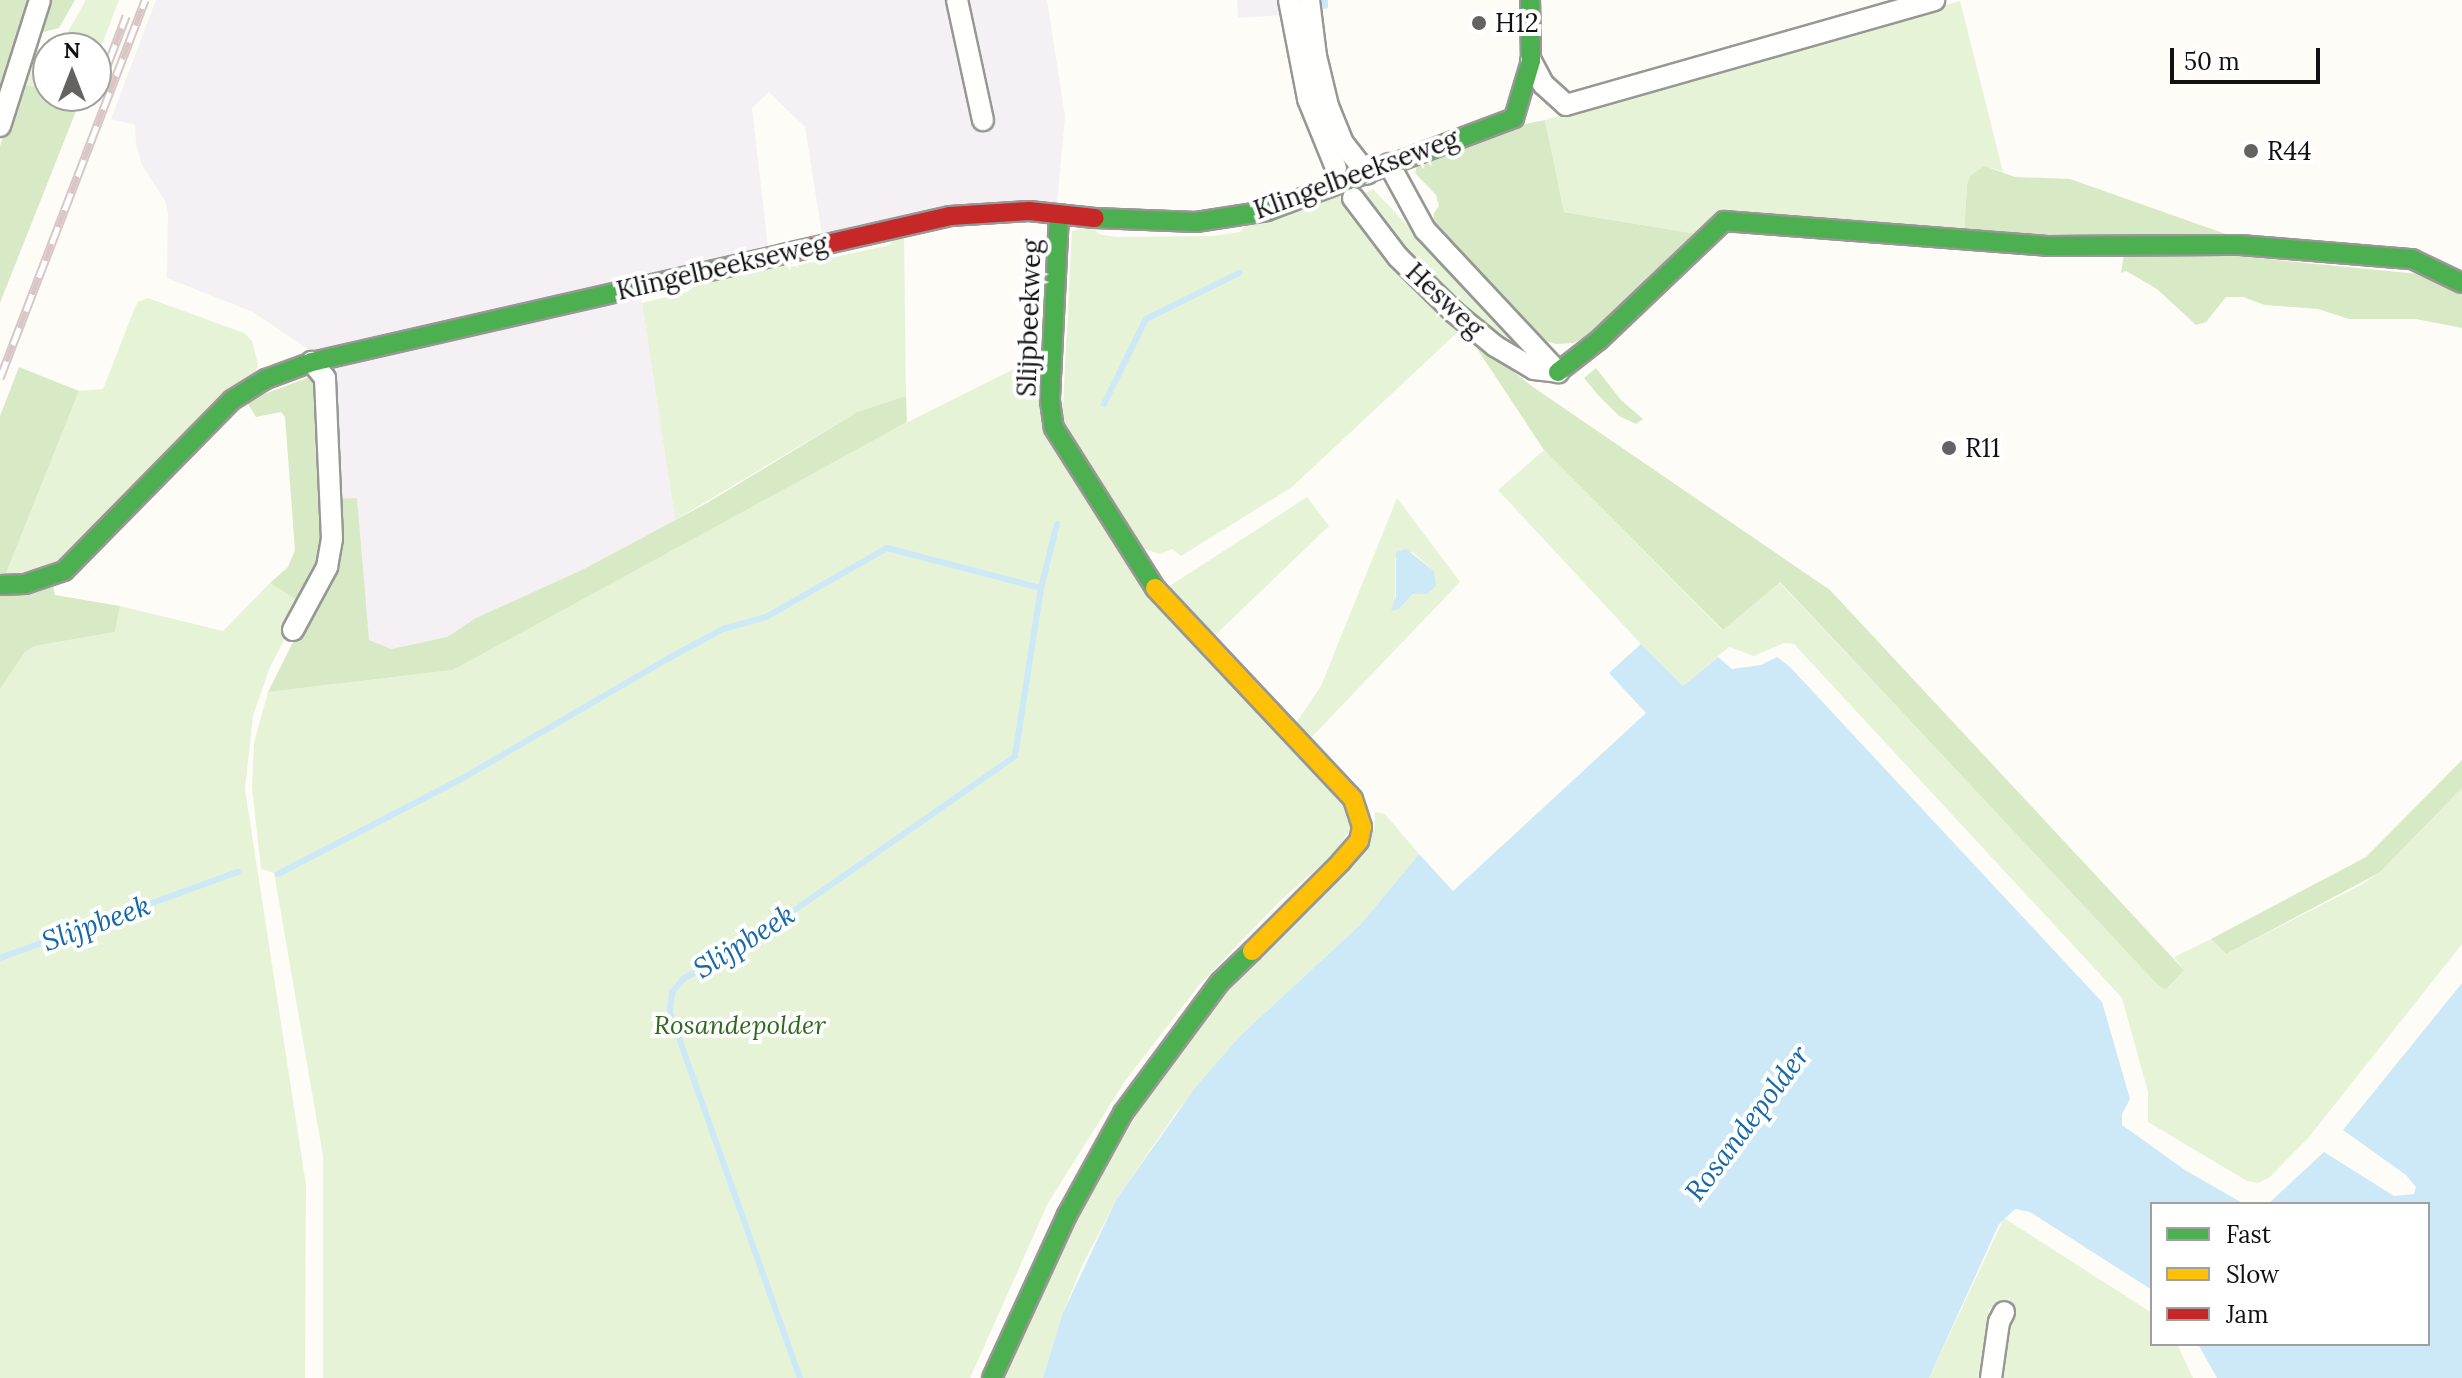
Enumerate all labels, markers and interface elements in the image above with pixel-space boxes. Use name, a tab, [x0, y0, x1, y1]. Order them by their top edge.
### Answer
place label: H12	[1495, 7, 1539, 39]
marker: H12	[1470, 14, 1488, 32]
north arrow	[32, 32, 112, 112]
scale bar	[2174, 32, 2324, 82]
text: N	[63, 36, 81, 64]
text: 50 m	[2184, 46, 2240, 77]
street label: Klingelbeekseweg	[1249, 122, 1463, 226]
place label: R44	[2267, 135, 2312, 167]
marker: R44	[2242, 142, 2260, 160]
street label: Klingelbeekseweg	[614, 228, 830, 306]
street label: Slijpbeekweg	[1011, 239, 1047, 397]
street label: Hesweg	[1400, 256, 1490, 344]
place label: R11	[1965, 432, 2000, 464]
marker: R11	[1940, 439, 1958, 457]
water label: Slijpbeek	[37, 888, 155, 958]
water label: Slijpbeek	[687, 897, 801, 985]
park label: Rosandepolder	[654, 1009, 826, 1041]
water label: Rosandepolder	[1678, 1039, 1816, 1207]
legend	[2150, 1202, 2430, 1346]
text: Fast	[2226, 1219, 2271, 1250]
text: Slow	[2226, 1259, 2279, 1290]
text: Jam	[2226, 1299, 2268, 1330]

